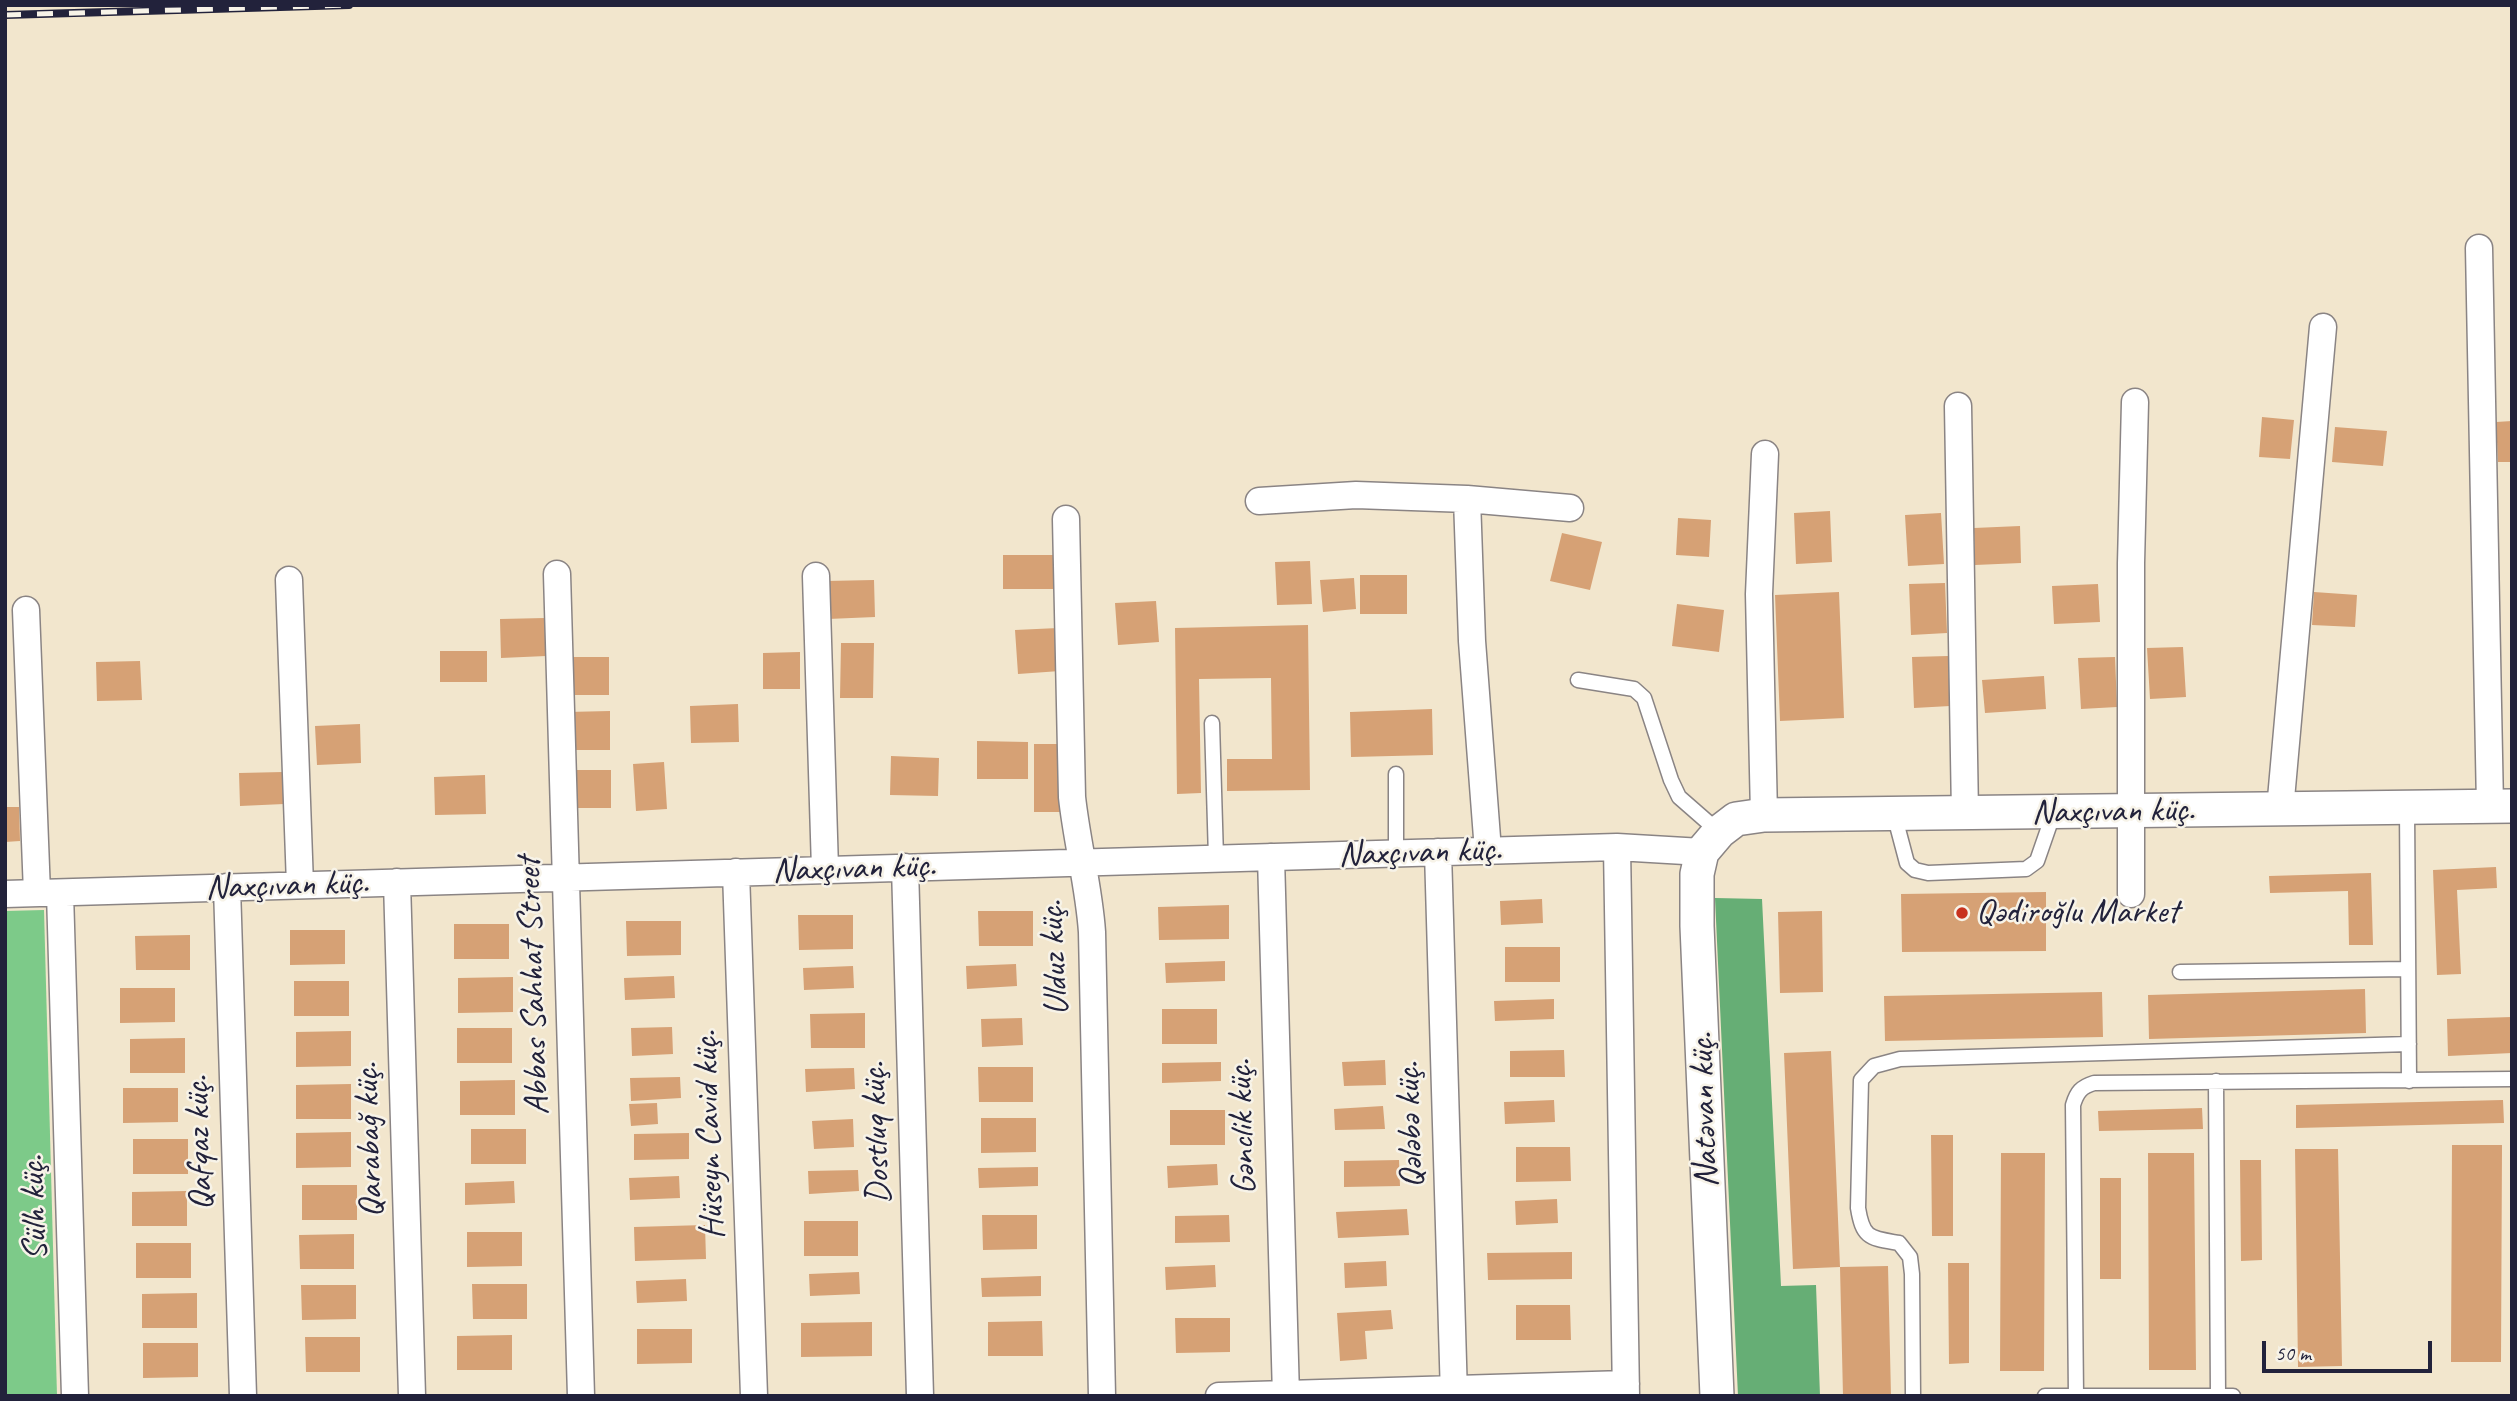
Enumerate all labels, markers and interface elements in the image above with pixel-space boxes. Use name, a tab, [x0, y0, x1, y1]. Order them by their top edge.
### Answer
street label: Naxçıvan küç.	[2031, 790, 2195, 834]
street label: Naxçıvan küç.	[1338, 829, 1502, 877]
street label: Naxçıvan küç.	[772, 845, 936, 893]
street label: Abbas Sahhat Street	[509, 856, 559, 1116]
street label: Naxçıvan küç.	[205, 862, 369, 910]
place label: Qədiroğlu Market	[1976, 892, 2179, 934]
street label: Ulduz küç.	[1031, 899, 1079, 1017]
marker: Qədiroğlu Market	[1954, 905, 1970, 921]
street label: Hüseyn Cavid küç.	[685, 1030, 735, 1240]
street label: Natəvan küç.	[1681, 1032, 1729, 1188]
street label: Gənclik küç.	[1220, 1059, 1266, 1195]
street label: Dostluq küç.	[854, 1061, 900, 1205]
street label: Qələbə küç.	[1388, 1061, 1434, 1189]
street label: Qarabağ küç.	[346, 1062, 394, 1218]
street label: Qafqaz küç.	[177, 1075, 223, 1211]
street label: Sülh küç.	[12, 1155, 58, 1261]
scale bar	[2265, 1328, 2435, 1372]
text: 50 m	[2275, 1340, 2311, 1366]

